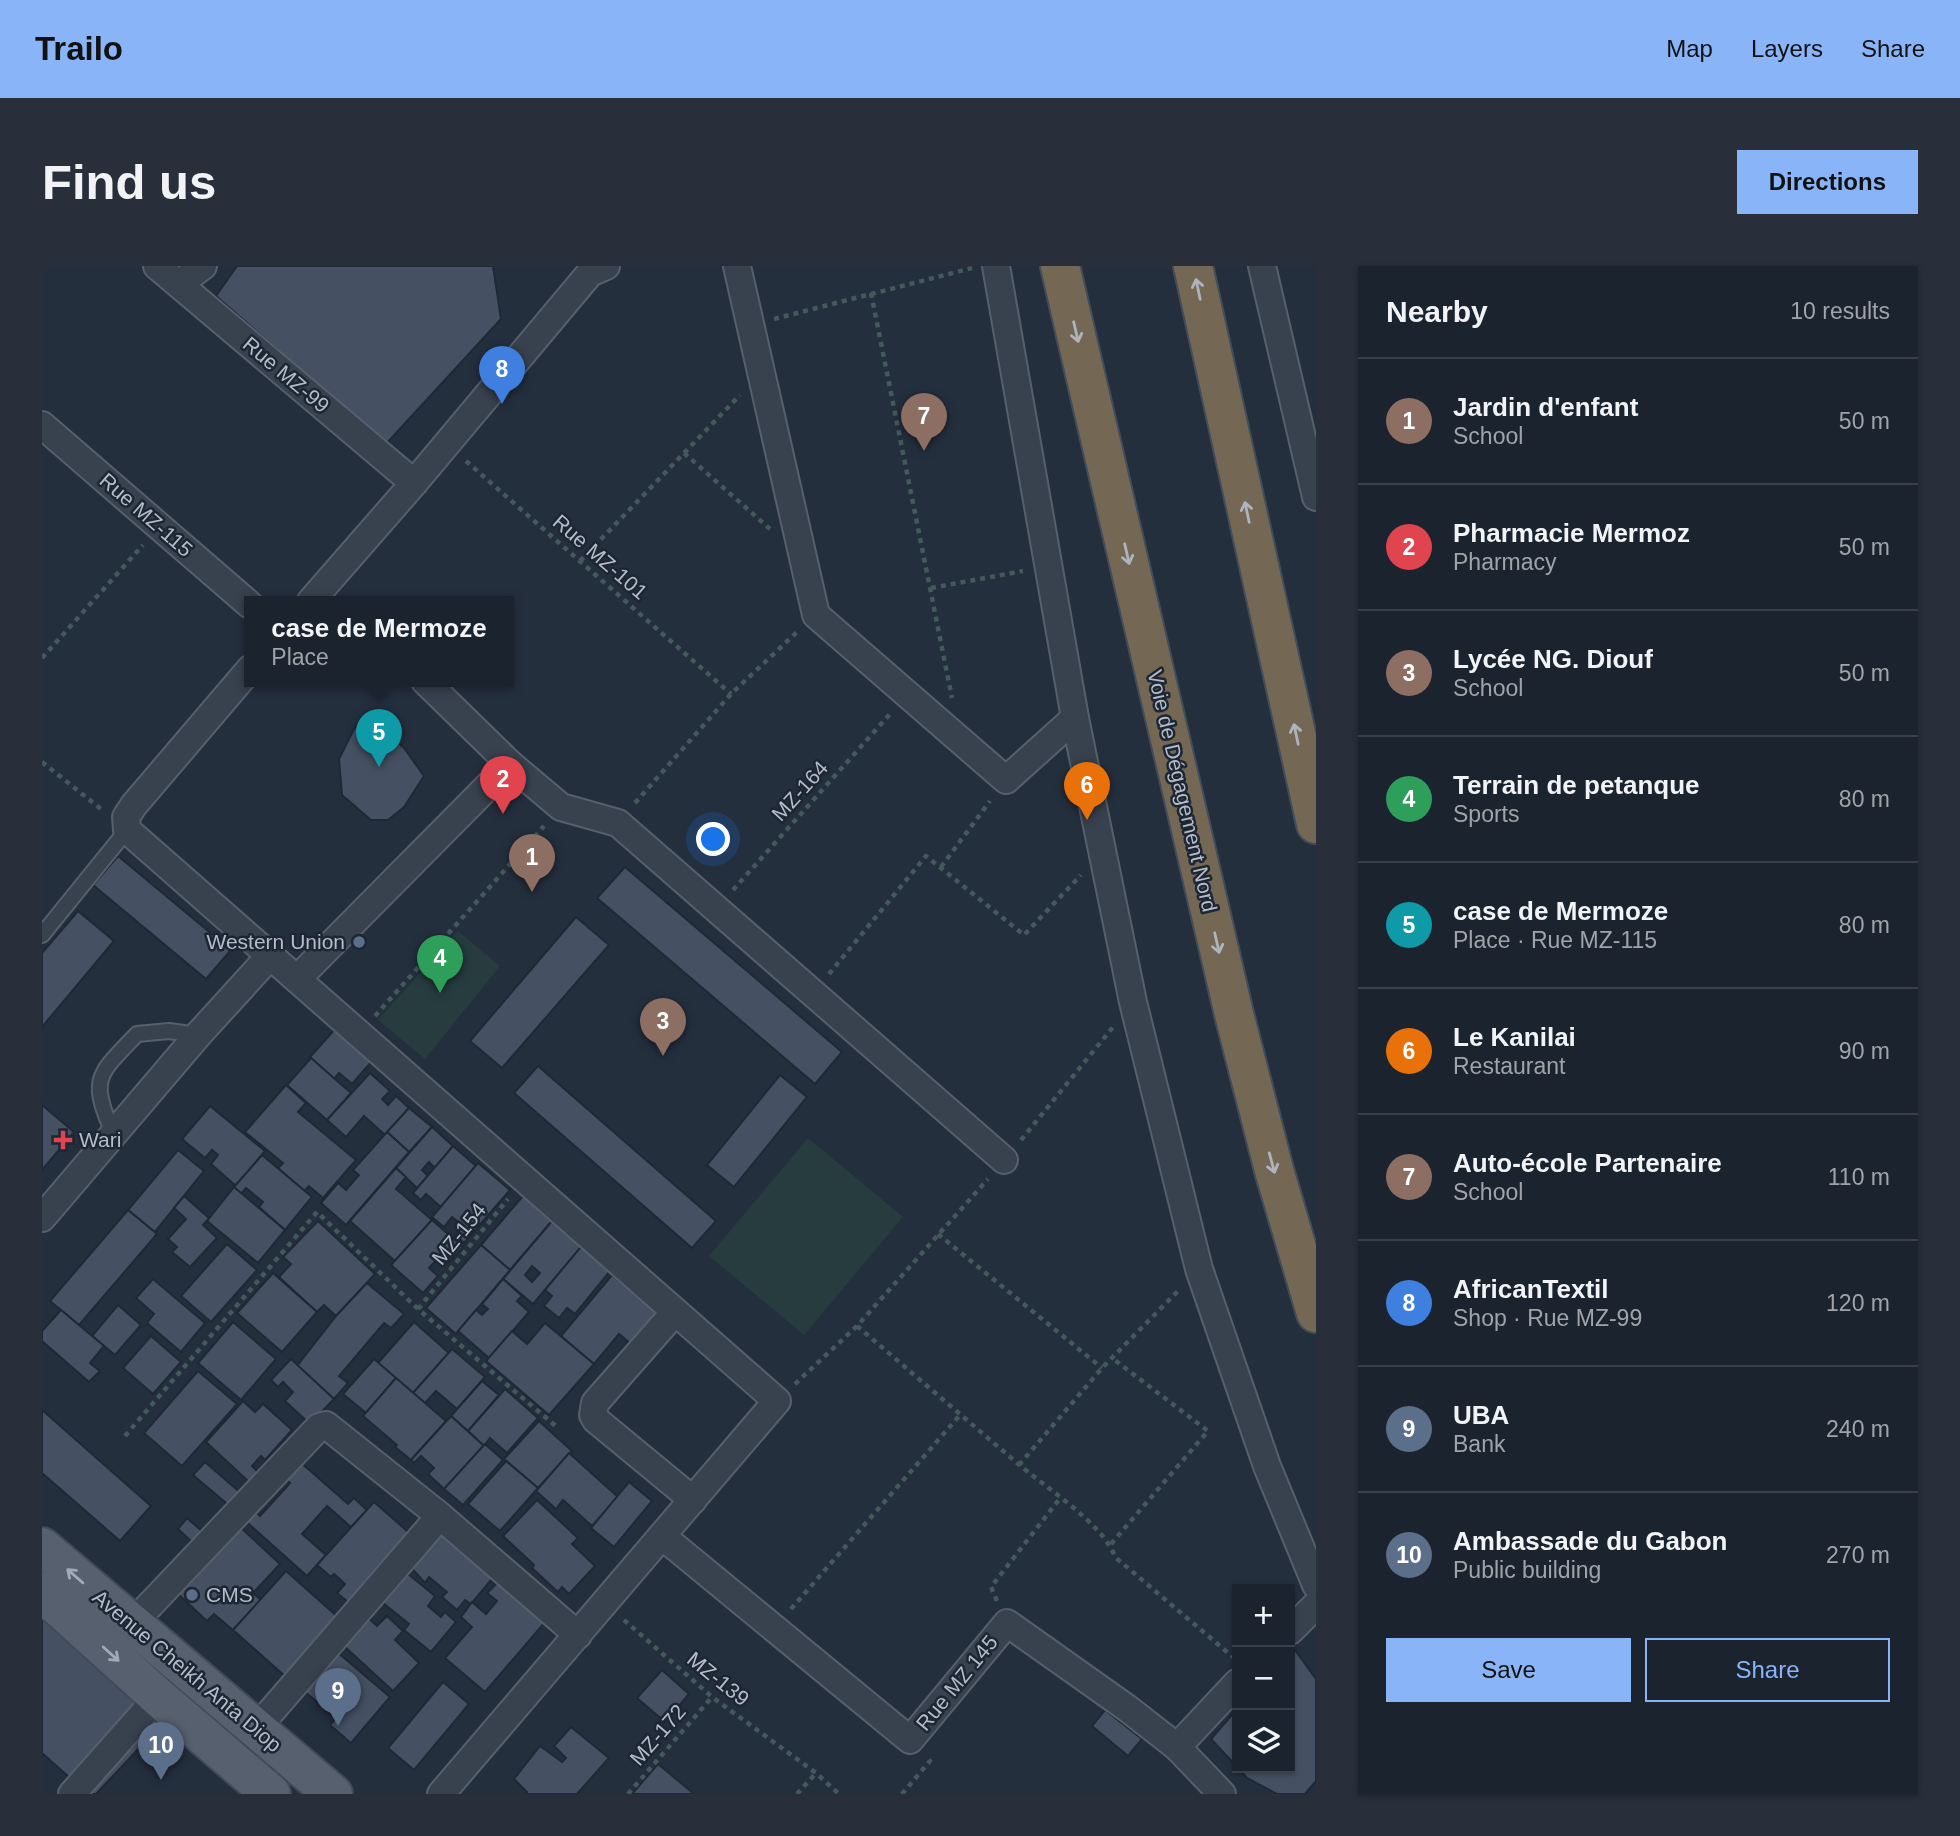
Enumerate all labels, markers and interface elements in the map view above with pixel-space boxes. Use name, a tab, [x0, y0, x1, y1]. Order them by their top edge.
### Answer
text: Trailo	[35, 30, 123, 67]
text: Map	[1666, 35, 1713, 62]
text: Layers	[1751, 35, 1823, 62]
text: Share	[1861, 35, 1925, 62]
button: Directions	[1737, 150, 1918, 214]
text: Find us	[42, 155, 216, 209]
one-way arrow	[1190, 278, 1204, 301]
text: Nearby	[1386, 295, 1488, 328]
text: 10 results	[1790, 298, 1890, 324]
one-way arrow	[1070, 321, 1083, 343]
street label: Rue MZ-99	[239, 332, 334, 417]
pin: 8	[479, 346, 525, 404]
text: Jardin d'enfant	[1453, 392, 1638, 422]
pin: 7	[901, 393, 947, 451]
text: 1	[1403, 408, 1415, 434]
text: 50 m	[1839, 408, 1890, 434]
text: School	[1453, 423, 1523, 449]
street label: Rue MZ-115	[95, 468, 197, 561]
one-way arrow	[1240, 501, 1253, 524]
street label: Rue MZ-101	[549, 510, 652, 604]
text: Pharmacie Mermoz	[1453, 518, 1690, 548]
text: 2	[1403, 534, 1415, 560]
text: 50 m	[1839, 534, 1890, 560]
one-way arrow	[1121, 542, 1134, 565]
text: Pharmacy	[1453, 549, 1557, 575]
popup	[244, 596, 514, 687]
text: case de Mermoze	[271, 613, 487, 643]
text: Place	[271, 644, 329, 670]
text: Lycée NG. Diouf	[1453, 644, 1653, 674]
text: 3	[1403, 660, 1415, 686]
text: 50 m	[1839, 660, 1890, 686]
street label: Voie de Dégagement Nord	[1143, 668, 1222, 914]
text: School	[1453, 675, 1523, 701]
pin: 5	[356, 709, 402, 767]
one-way arrow	[1289, 723, 1302, 746]
pin: 2	[480, 756, 526, 814]
street label: MZ-164	[767, 756, 833, 825]
pin: 6	[1064, 762, 1110, 820]
text: Terrain de petanque	[1453, 770, 1700, 800]
text: 4	[1403, 786, 1415, 812]
text: 80 m	[1839, 786, 1890, 812]
text: Sports	[1453, 801, 1519, 827]
your location	[696, 822, 730, 856]
pin: 1	[509, 834, 555, 892]
text: case de Mermoze	[1453, 896, 1668, 926]
text: 5	[1403, 912, 1415, 938]
text: 80 m	[1839, 912, 1890, 938]
text: Place · Rue MZ-115	[1453, 927, 1657, 953]
place label: Western Union	[206, 930, 345, 953]
one-way arrow	[1211, 931, 1225, 954]
marker: Western Union	[351, 934, 367, 950]
pin: 4	[417, 935, 463, 993]
pin: 3	[640, 998, 686, 1056]
text: Le Kanilai	[1453, 1022, 1576, 1052]
text: 6	[1403, 1038, 1415, 1064]
text: 90 m	[1839, 1038, 1890, 1064]
text: Restaurant	[1453, 1053, 1566, 1079]
place label: Wari	[79, 1128, 121, 1151]
marker: Wari	[53, 1130, 73, 1150]
text: Auto-école Partenaire	[1453, 1148, 1722, 1178]
one-way arrow	[1266, 1152, 1279, 1174]
text: 7	[1403, 1164, 1415, 1190]
text: 110 m	[1828, 1164, 1890, 1190]
text: School	[1453, 1179, 1523, 1205]
street label: MZ-154	[427, 1198, 491, 1269]
text: AfricanTextil	[1453, 1274, 1609, 1304]
text: 8	[1403, 1290, 1415, 1316]
text: 120 m	[1826, 1290, 1890, 1316]
text: Shop · Rue MZ-99	[1453, 1305, 1642, 1331]
text: UBA	[1453, 1400, 1509, 1430]
text: 9	[1403, 1416, 1415, 1442]
text: 240 m	[1826, 1416, 1890, 1442]
text: Bank	[1453, 1431, 1505, 1457]
text: Ambassade du Gabon	[1453, 1526, 1728, 1556]
text: 10	[1396, 1542, 1422, 1568]
text: 270 m	[1826, 1542, 1890, 1568]
text: Public building	[1453, 1557, 1601, 1583]
one-way arrow	[66, 1568, 84, 1584]
place label: CMS	[206, 1583, 253, 1606]
map controls	[1232, 1584, 1295, 1773]
button: +	[1232, 1584, 1295, 1647]
street label: Avenue Cheikh Anta Diop	[88, 1585, 286, 1756]
marker: CMS	[184, 1587, 200, 1603]
street label: Rue MZ 145	[911, 1631, 1002, 1735]
button: Save	[1386, 1638, 1631, 1702]
button: Share	[1645, 1638, 1890, 1702]
one-way arrow	[102, 1646, 119, 1663]
street label: MZ-139	[683, 1647, 754, 1710]
button: −	[1232, 1647, 1295, 1710]
pin: 9	[315, 1668, 361, 1726]
street label: MZ-172	[625, 1700, 690, 1770]
button: layers	[1232, 1710, 1295, 1773]
pin: 10	[138, 1722, 184, 1780]

